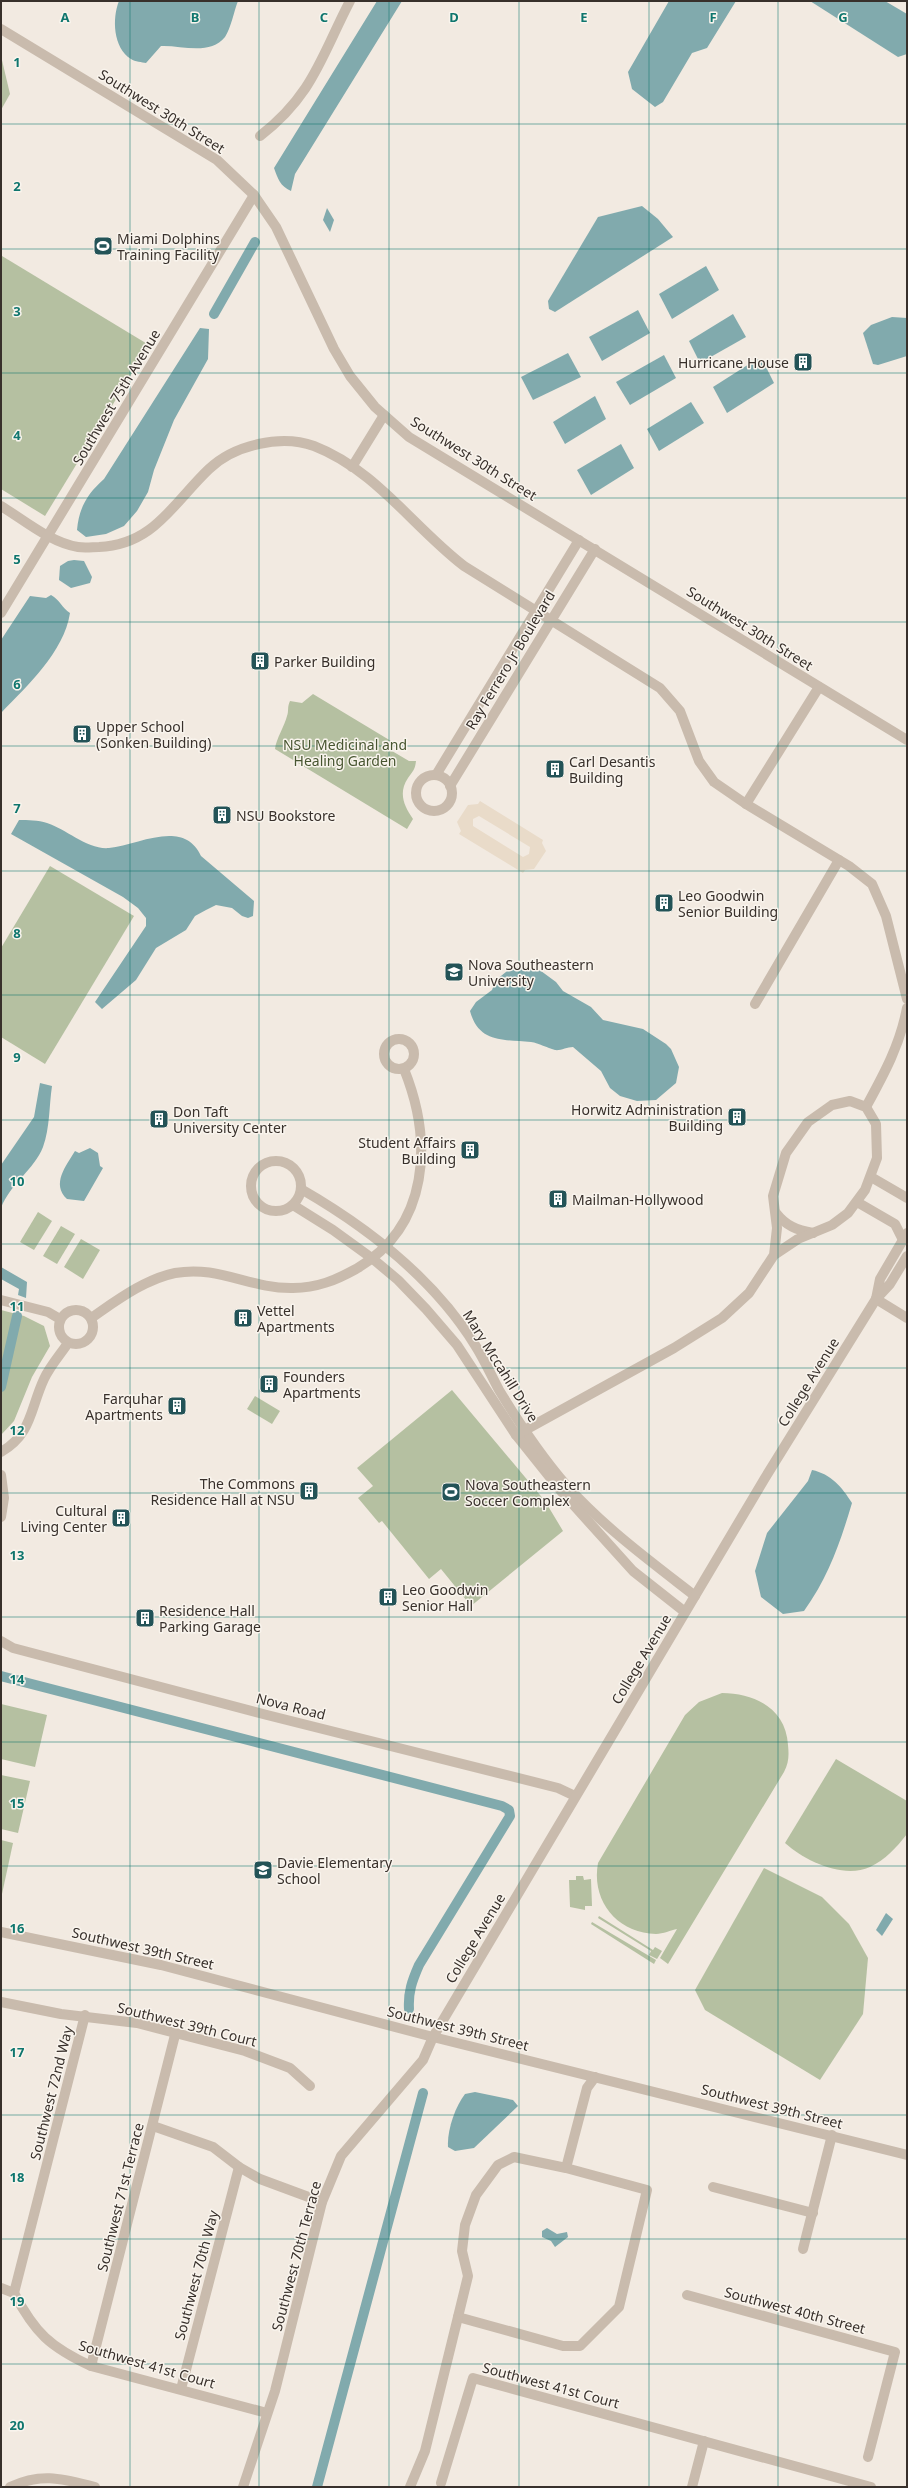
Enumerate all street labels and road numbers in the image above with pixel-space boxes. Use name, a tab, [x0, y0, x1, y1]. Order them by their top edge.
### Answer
street label: Southwest 30th Street	[95, 64, 229, 158]
street label: Southwest 75th Avenue	[68, 325, 164, 468]
street label: Southwest 30th Street	[407, 411, 541, 505]
street label: Southwest 30th Street	[683, 581, 817, 675]
street label: Ray Ferrero Jr Boulevard	[461, 587, 559, 733]
street label: Mary Mccahill Drive	[459, 1306, 543, 1426]
street label: College Avenue	[773, 1334, 843, 1430]
street label: College Avenue	[607, 1610, 675, 1708]
street label: Nova Road	[254, 1688, 328, 1724]
street label: College Avenue	[441, 1889, 509, 1987]
street label: Southwest 39th Street	[70, 1922, 216, 1974]
street label: Southwest 39th Court	[115, 1997, 259, 2051]
street label: Southwest 39th Street	[385, 2001, 531, 2055]
street label: Southwest 72nd Way	[25, 2023, 77, 2162]
street label: Southwest 39th Street	[699, 2079, 845, 2133]
street label: Southwest 71st Terrace	[92, 2121, 148, 2273]
street label: Southwest 70th Terrace	[267, 2179, 325, 2333]
street label: Southwest 70th Way	[169, 2207, 223, 2342]
street label: Southwest 40th Street	[722, 2282, 868, 2338]
street label: Southwest 41st Court	[77, 2335, 217, 2393]
street label: Southwest 41st Court	[480, 2358, 622, 2412]

